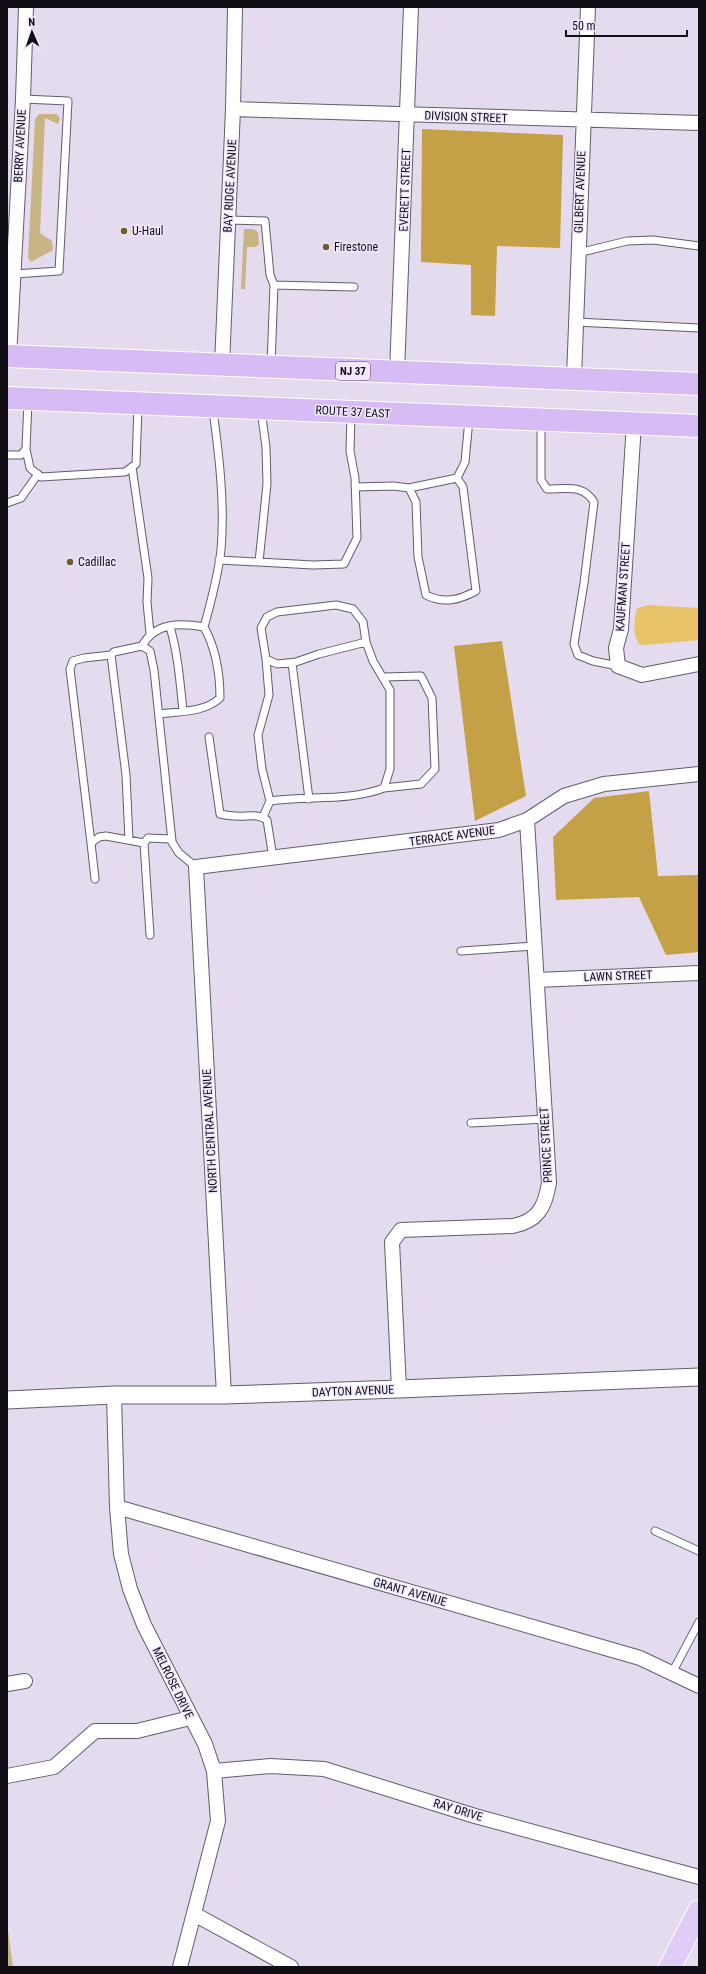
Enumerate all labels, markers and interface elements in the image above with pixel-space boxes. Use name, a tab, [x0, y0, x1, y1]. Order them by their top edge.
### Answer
north arrow	[12, 12, 52, 52]
scale bar	[566, 12, 687, 38]
text: N	[28, 16, 36, 29]
text: 50 m	[572, 19, 596, 33]
street label: BERRY AVENUE	[11, 109, 29, 183]
street label: DIVISION STREET	[424, 109, 508, 125]
street label: BAY RIDGE AVENUE	[221, 139, 239, 233]
street label: EVERETT STREET	[397, 148, 413, 232]
street label: GILBERT AVENUE	[572, 151, 588, 233]
place label: U-Haul	[132, 224, 163, 238]
marker: U-Haul	[119, 226, 129, 236]
place label: Firestone	[334, 240, 378, 254]
marker: Firestone	[321, 242, 331, 252]
road number: NJ 37	[336, 362, 370, 380]
street label: ROUTE 37 EAST	[315, 403, 391, 421]
street label: KAUFMAN STREET	[613, 542, 633, 632]
place label: Cadillac	[78, 555, 117, 569]
marker: Cadillac	[65, 557, 75, 567]
street label: TERRACE AVENUE	[408, 823, 496, 849]
street label: LAWN STREET	[583, 968, 653, 984]
street label: NORTH CENTRAL AVENUE	[200, 1069, 220, 1193]
street label: PRINCE STREET	[537, 1107, 555, 1183]
street label: DAYTON AVENUE	[312, 1383, 394, 1399]
street label: GRANT AVENUE	[372, 1575, 448, 1609]
street label: MELROSE DRIVE	[150, 1645, 196, 1721]
street label: RAY DRIVE	[432, 1796, 484, 1824]

